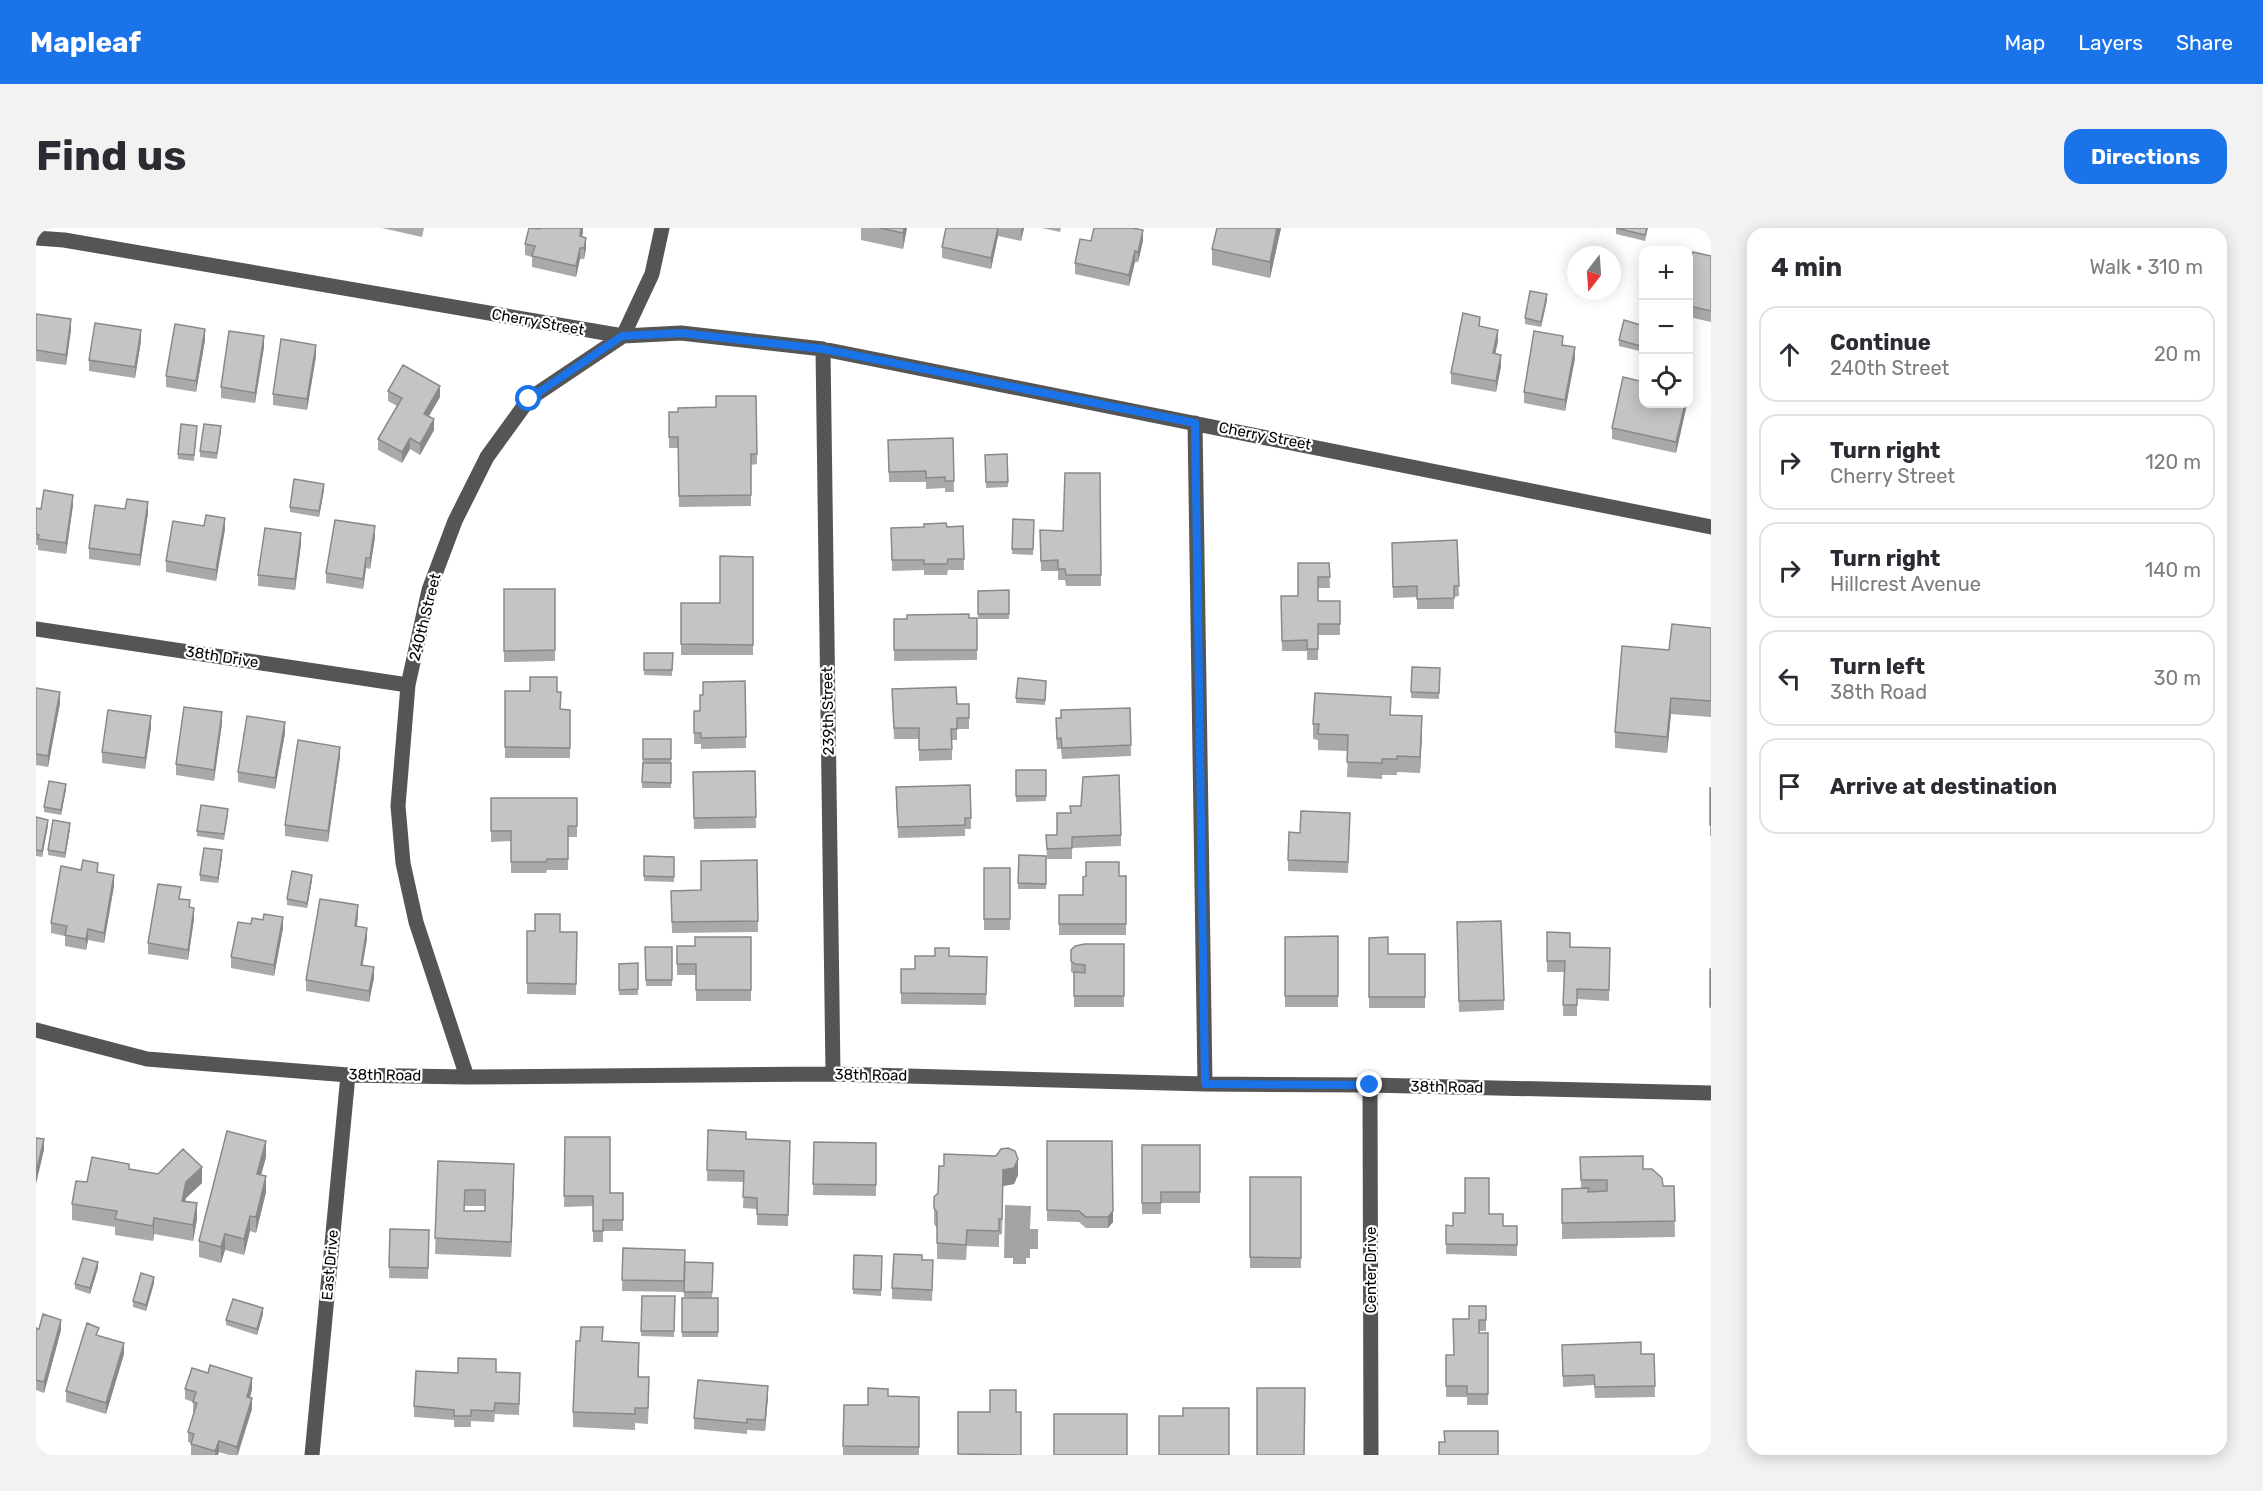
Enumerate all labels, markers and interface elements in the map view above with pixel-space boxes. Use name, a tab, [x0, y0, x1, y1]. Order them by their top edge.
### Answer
text: Mapleaf	[30, 26, 141, 59]
text: Map	[2004, 30, 2045, 55]
text: Layers	[2078, 30, 2143, 55]
text: Share	[2176, 30, 2233, 55]
button: Directions	[2064, 129, 2227, 184]
text: Find us	[36, 131, 187, 181]
north arrow	[1567, 246, 1621, 300]
map controls	[1639, 246, 1693, 408]
button: +	[1639, 246, 1693, 300]
text: 4 min	[1771, 252, 1842, 283]
text: Walk · 310 m	[2089, 255, 2203, 279]
button: −	[1639, 300, 1693, 354]
street label: Cherry Street	[490, 305, 586, 339]
text: Continue	[1830, 329, 1931, 356]
icon: ahead	[1773, 338, 1806, 371]
text: 20 m	[2154, 342, 2201, 366]
button: locate	[1639, 354, 1693, 408]
text: 240th Street	[1830, 356, 1949, 380]
route start	[515, 385, 541, 411]
street label: Cherry Street	[1217, 418, 1313, 454]
text: Turn right	[1830, 437, 1940, 464]
icon: right	[1773, 446, 1806, 479]
text: 120 m	[2145, 450, 2201, 474]
text: Cherry Street	[1830, 464, 1955, 488]
text: Turn right	[1830, 545, 1940, 572]
icon: right	[1773, 554, 1806, 587]
text: 140 m	[2145, 558, 2201, 582]
street label: 240th Street	[405, 571, 445, 663]
text: Hillcrest Avenue	[1830, 572, 1981, 596]
street label: 38th Drive	[184, 642, 260, 672]
text: Turn left	[1830, 653, 1925, 680]
icon: left	[1773, 662, 1806, 695]
street label: 239th Street	[818, 666, 838, 756]
text: 30 m	[2154, 666, 2201, 690]
text: 38th Road	[1830, 680, 1927, 704]
icon: arrive	[1773, 770, 1806, 803]
text: Arrive at destination	[1830, 773, 2057, 800]
street label: 38th Road	[348, 1065, 422, 1085]
street label: 38th Road	[834, 1065, 908, 1085]
route end	[1356, 1071, 1382, 1097]
street label: 38th Road	[1410, 1077, 1484, 1097]
street label: Center Drive	[1362, 1227, 1380, 1313]
street label: East Drive	[318, 1229, 342, 1301]

